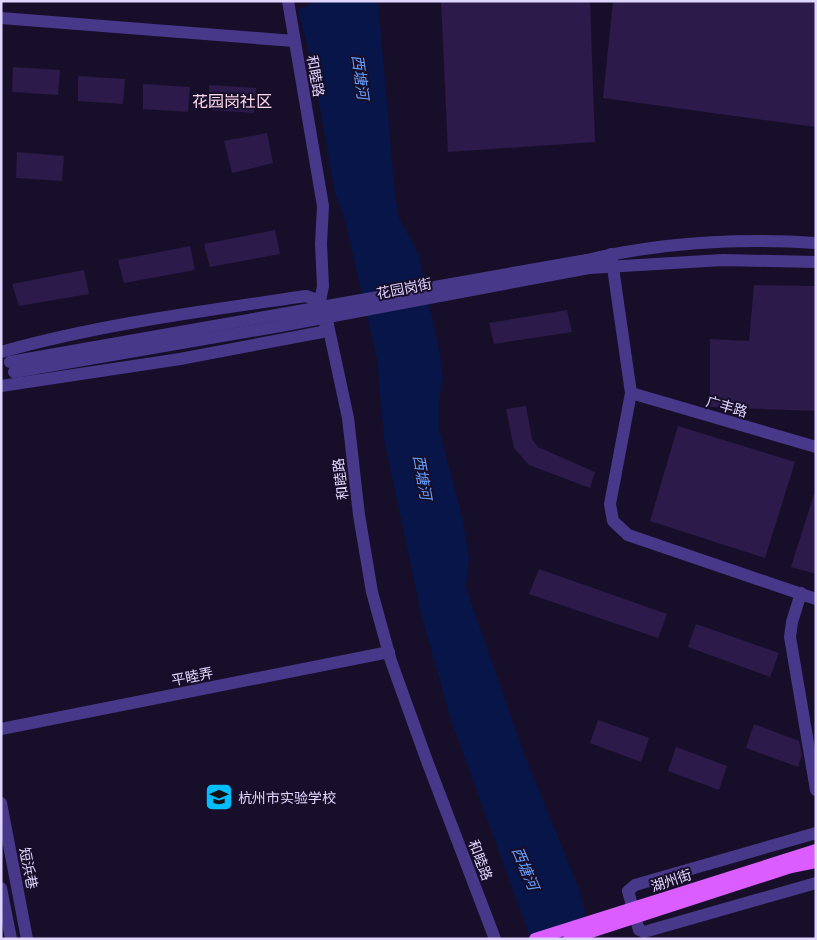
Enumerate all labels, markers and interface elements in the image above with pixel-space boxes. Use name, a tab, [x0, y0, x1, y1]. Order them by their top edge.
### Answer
water label: 西塘河	[349, 53, 373, 103]
street label: 和睦路	[304, 54, 328, 98]
district label: 花园岗社区	[192, 91, 272, 110]
street label: 花园岗街	[375, 274, 433, 302]
street label: 广丰路	[704, 392, 750, 420]
water label: 西塘河	[410, 453, 436, 504]
street label: 和睦路	[329, 457, 351, 501]
street label: 平睦弄	[170, 664, 214, 688]
school or university icon: 杭州市实验学校	[204, 782, 234, 812]
place label: 杭州市实验学校	[238, 789, 336, 806]
street label: 和睦路	[466, 837, 496, 883]
water label: 西塘河	[509, 844, 544, 895]
street label: 短浜巷	[17, 846, 41, 890]
street label: 湖州街	[648, 865, 694, 895]

